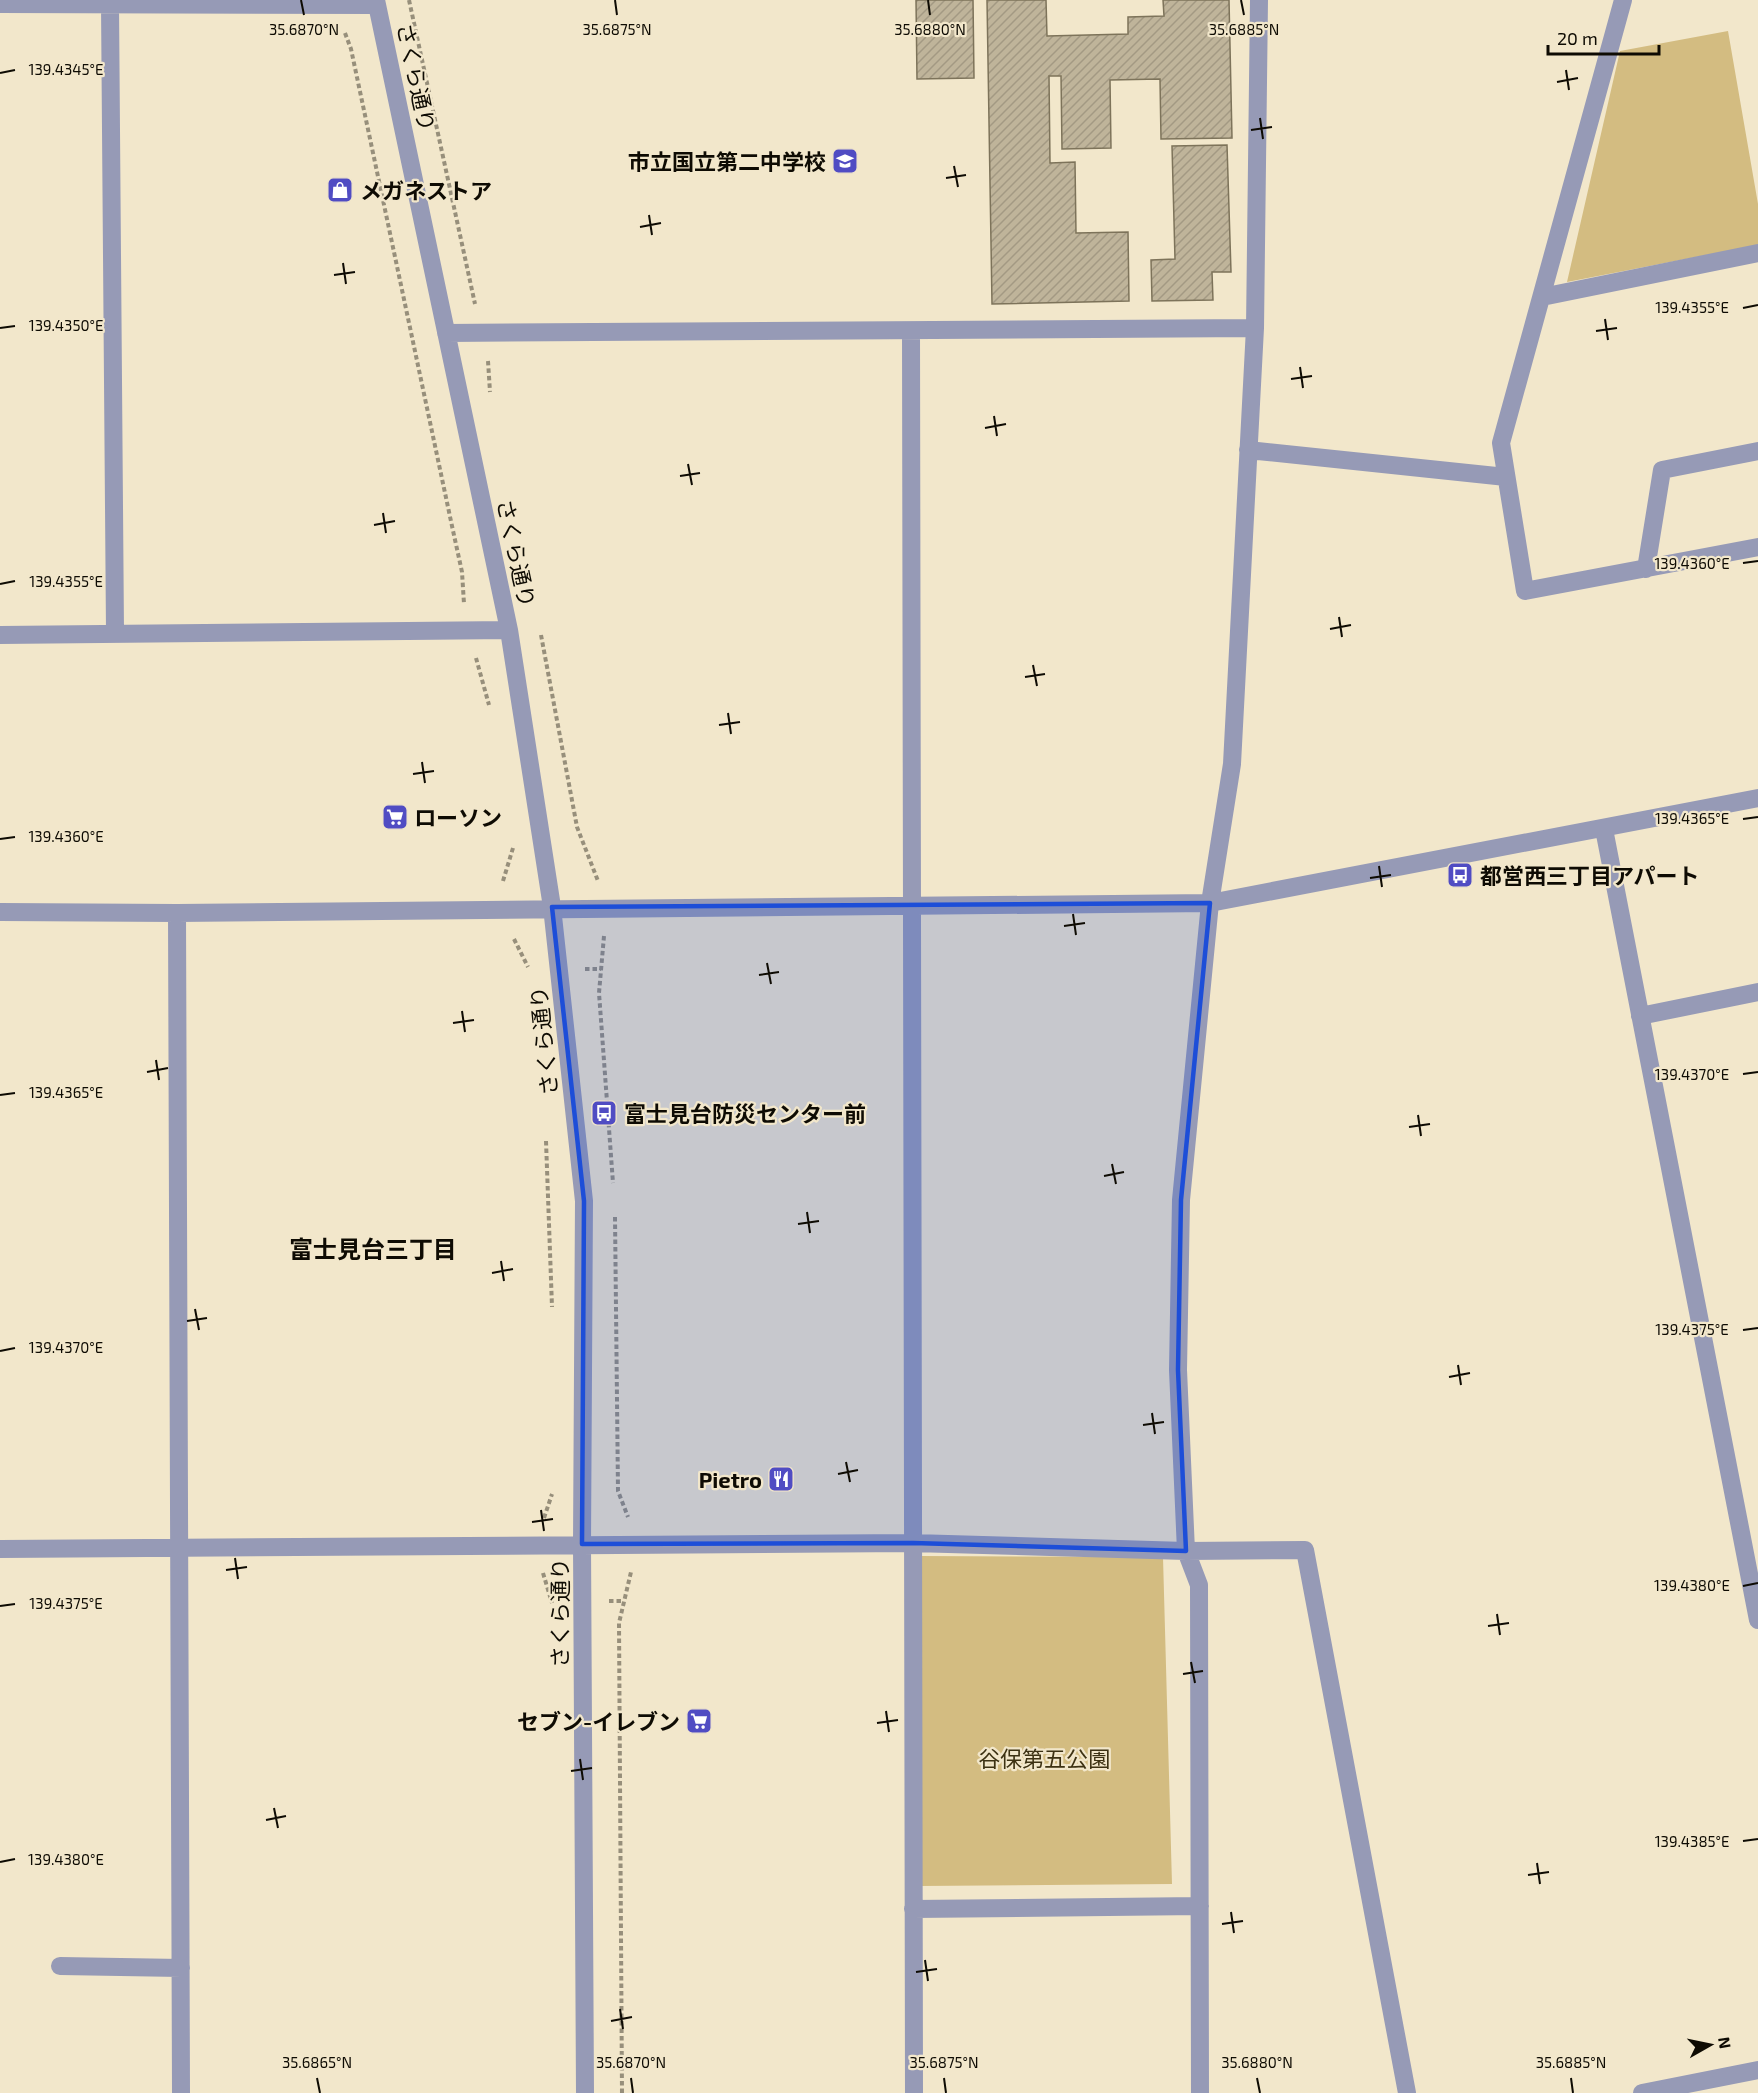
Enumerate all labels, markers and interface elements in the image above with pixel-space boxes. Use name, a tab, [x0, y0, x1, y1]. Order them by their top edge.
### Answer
scale bar	[1548, 18, 1659, 56]
text: 35.6870°N	[269, 20, 339, 38]
street label: さくら通り	[393, 20, 441, 134]
text: 35.6875°N	[582, 20, 652, 38]
text: 35.6880°N	[894, 20, 966, 38]
text: 35.6885°N	[1209, 20, 1279, 38]
text: 20 m	[1557, 27, 1598, 49]
text: 139.4345°E	[29, 60, 103, 78]
school or university icon: 市立国立第二中学校	[830, 146, 860, 176]
place label: 市立国立第二中学校	[628, 148, 826, 174]
shop icon: メガネストア	[325, 175, 355, 205]
place label: メガネストア	[360, 177, 492, 203]
text: 139.4355°E	[1655, 298, 1729, 316]
text: 139.4350°E	[29, 316, 103, 334]
street label: さくら通り	[493, 496, 541, 610]
text: 139.4360°E	[1654, 554, 1730, 572]
text: 139.4355°E	[29, 572, 103, 590]
supermarket icon: ローソン	[380, 802, 410, 832]
place label: ローソン	[414, 804, 502, 830]
text: 139.4365°E	[1655, 809, 1729, 827]
text: 139.4360°E	[28, 827, 104, 845]
bus stop icon: 都営西三丁目アパート	[1445, 860, 1475, 890]
place label: 都営西三丁目アパート	[1480, 862, 1700, 888]
street label: さくら通り	[524, 985, 562, 1097]
text: 139.4370°E	[1655, 1065, 1729, 1083]
text: 139.4365°E	[29, 1083, 103, 1101]
bus stop icon: 富士見台防災センター前	[589, 1098, 619, 1128]
place label: 富士見台防災センター前	[624, 1100, 866, 1126]
district label: 富士見台三丁目	[289, 1234, 457, 1263]
text: 139.4375°E	[1655, 1320, 1729, 1338]
text: 139.4370°E	[29, 1338, 103, 1356]
restaurant icon: Pietro	[766, 1464, 796, 1494]
place label: Pietro	[699, 1466, 762, 1492]
street label: さくら通り	[546, 1558, 572, 1668]
text: 139.4380°E	[1654, 1576, 1730, 1594]
text: 139.4375°E	[29, 1594, 103, 1612]
supermarket icon: セブン-イレブン	[684, 1706, 714, 1736]
place label: セブン-イレブン	[517, 1708, 680, 1734]
park label: 谷保第五公園	[978, 1745, 1110, 1771]
text: 139.4385°E	[1655, 1832, 1729, 1850]
text: 139.4380°E	[28, 1850, 104, 1868]
north arrow	[1680, 2015, 1740, 2075]
text: N	[1715, 2035, 1736, 2050]
text: 35.6865°N	[282, 2053, 352, 2071]
text: 35.6870°N	[596, 2053, 666, 2071]
text: 35.6875°N	[909, 2053, 979, 2071]
text: 35.6880°N	[1221, 2053, 1293, 2071]
text: 35.6885°N	[1536, 2053, 1606, 2071]

